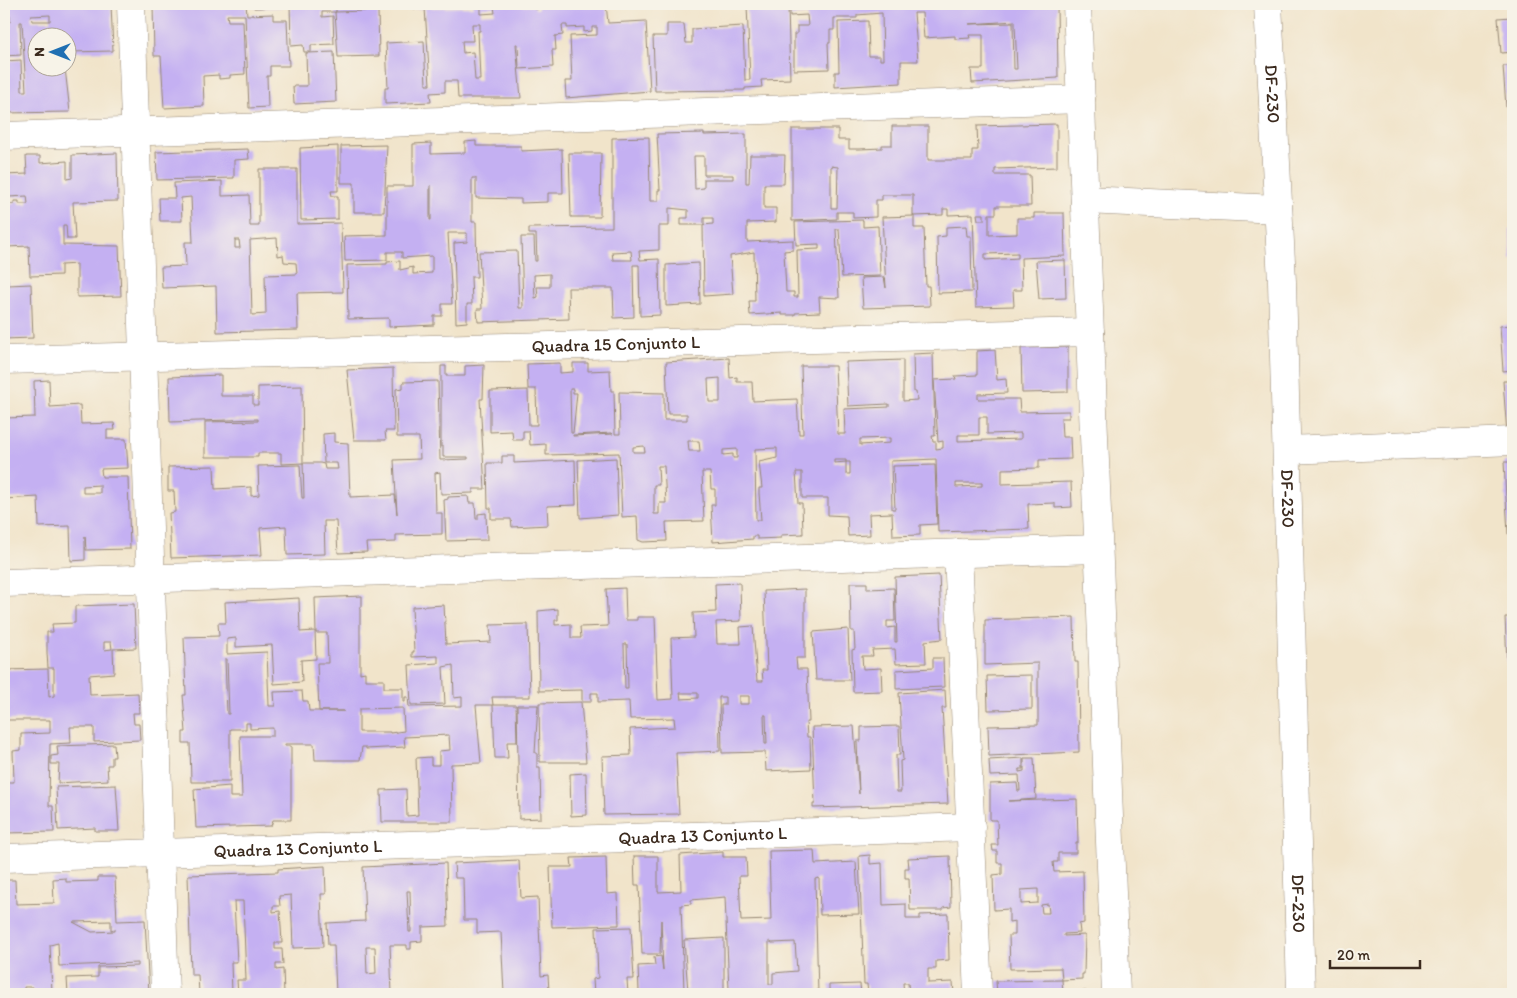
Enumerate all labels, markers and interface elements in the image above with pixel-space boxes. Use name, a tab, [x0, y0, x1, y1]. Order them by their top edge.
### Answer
north arrow	[28, 28, 78, 78]
text: N	[31, 47, 48, 57]
street label: DF-230	[1260, 64, 1285, 124]
street label: Quadra 15 Conjunto L	[531, 331, 700, 357]
street label: DF-230	[1276, 469, 1300, 528]
street label: Quadra 13 Conjunto L	[618, 822, 787, 849]
street label: Quadra 13 Conjunto L	[213, 835, 383, 862]
street label: DF-230	[1287, 874, 1310, 933]
scale bar	[1330, 938, 1420, 970]
text: 20 m	[1337, 946, 1371, 964]

